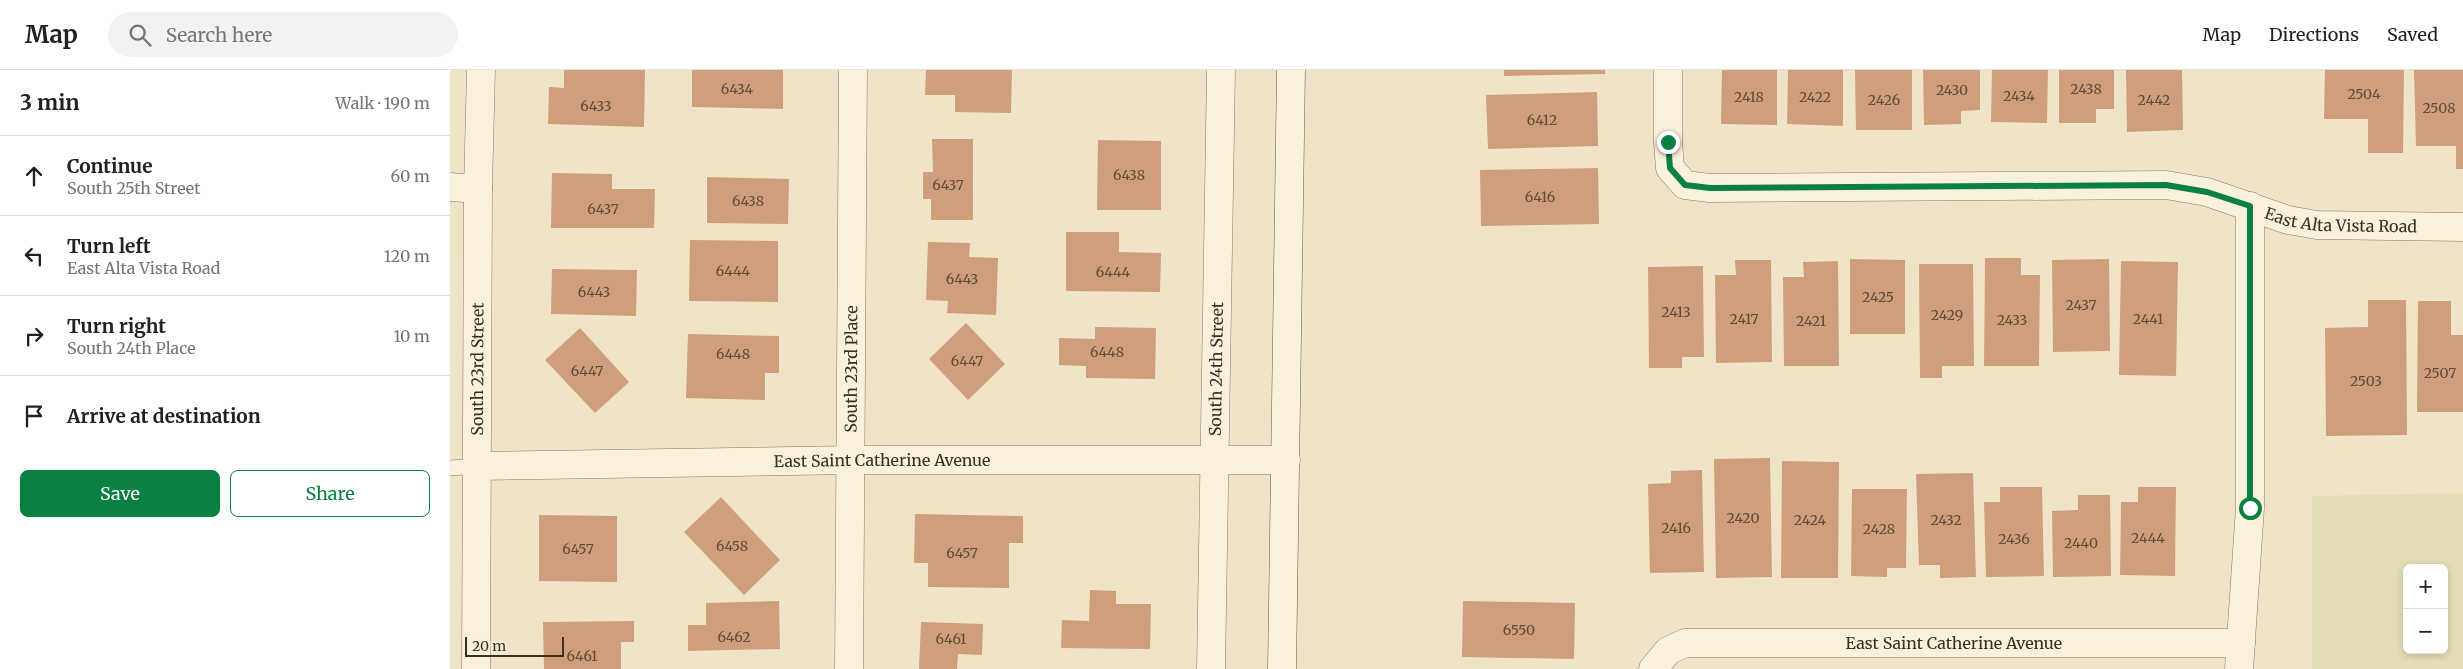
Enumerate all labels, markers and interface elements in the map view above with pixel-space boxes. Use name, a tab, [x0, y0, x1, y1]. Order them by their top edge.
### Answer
search box	[108, 12, 458, 57]
text: Map	[25, 19, 78, 50]
icon: search	[126, 21, 154, 49]
text: Search here	[166, 23, 272, 47]
text: Map	[2203, 23, 2241, 46]
text: Directions	[2269, 23, 2359, 46]
text: Saved	[2387, 23, 2438, 46]
house number: 6434	[721, 80, 754, 98]
house number: 2438	[2070, 80, 2102, 98]
house number: 2430	[1936, 81, 1968, 99]
house number: 2504	[2347, 85, 2381, 103]
house number: 2434	[2003, 87, 2035, 105]
house number: 2418	[1734, 88, 1764, 106]
house number: 2422	[1799, 88, 1831, 106]
text: 3 min	[20, 89, 79, 116]
house number: 2426	[1868, 91, 1900, 109]
house number: 2442	[2138, 91, 2170, 109]
text: Walk · 190 m	[335, 93, 430, 113]
house number: 6433	[580, 97, 612, 115]
house number: 2508	[2422, 99, 2456, 117]
house number: 6412	[1527, 111, 1557, 129]
route end	[1657, 131, 1680, 154]
text: Continue	[67, 154, 153, 178]
icon: ahead	[20, 162, 48, 190]
text: 60 m	[390, 166, 430, 186]
house number: 6438	[1113, 166, 1145, 184]
house number: 6437	[932, 176, 964, 194]
text: South 25th Street	[67, 178, 200, 198]
house number: 6416	[1525, 188, 1555, 206]
house number: 6438	[732, 192, 764, 210]
house number: 6437	[587, 200, 619, 218]
street label: East Alta Vista Road	[2262, 203, 2418, 236]
text: Turn left	[67, 234, 151, 258]
icon: left	[20, 242, 48, 270]
text: 120 m	[384, 246, 430, 266]
text: East Alta Vista Road	[67, 258, 220, 278]
house number: 6444	[716, 262, 751, 280]
house number: 6444	[1096, 263, 1131, 281]
house number: 6443	[946, 270, 978, 288]
house number: 6443	[578, 283, 610, 301]
house number: 2425	[1862, 288, 1894, 306]
house number: 2437	[2066, 296, 2096, 314]
street label: South 24th Street	[1205, 301, 1227, 436]
street label: South 23rd Street	[467, 302, 488, 436]
house number: 2413	[1661, 303, 1691, 321]
street label: South 23rd Place	[841, 305, 861, 433]
house number: 2429	[1931, 306, 1963, 324]
house number: 2417	[1729, 310, 1759, 328]
house number: 2441	[2133, 310, 2163, 328]
house number: 2433	[1997, 311, 2027, 329]
house number: 2421	[1796, 312, 1826, 330]
text: Turn right	[67, 314, 166, 338]
icon: right	[20, 322, 48, 350]
text: 10 m	[393, 326, 430, 346]
text: South 24th Place	[67, 338, 196, 358]
house number: 6448	[1090, 343, 1124, 361]
house number: 6448	[716, 345, 750, 363]
house number: 6447	[951, 352, 983, 370]
house number: 6447	[571, 362, 603, 380]
house number: 2507	[2424, 364, 2456, 382]
house number: 2503	[2350, 372, 2382, 390]
icon: arrive	[20, 402, 48, 430]
text: Arrive at destination	[67, 404, 261, 428]
street label: East Saint Catherine Avenue	[773, 450, 990, 471]
button: Save	[20, 470, 220, 517]
button: Share	[230, 470, 430, 517]
route start	[2239, 497, 2262, 520]
house number: 2420	[1727, 509, 1759, 527]
house number: 2424	[1794, 511, 1827, 529]
house number: 2432	[1930, 511, 1962, 529]
house number: 2416	[1661, 519, 1691, 537]
house number: 2428	[1863, 520, 1895, 538]
house number: 2444	[2131, 529, 2165, 547]
house number: 2436	[1998, 530, 2030, 548]
house number: 2440	[2064, 534, 2098, 552]
house number: 6458	[716, 537, 748, 555]
house number: 6457	[562, 540, 594, 558]
house number: 6457	[946, 544, 978, 562]
map controls	[2403, 564, 2448, 654]
button: +	[2403, 564, 2448, 609]
button: −	[2403, 609, 2448, 654]
house number: 6550	[1503, 621, 1535, 639]
house number: 6462	[717, 628, 751, 646]
house number: 6461	[936, 630, 966, 648]
street label: East Saint Catherine Avenue	[1845, 633, 2062, 653]
scale bar	[465, 634, 564, 657]
text: 20 m	[472, 637, 506, 655]
house number: 6461	[567, 647, 597, 665]

